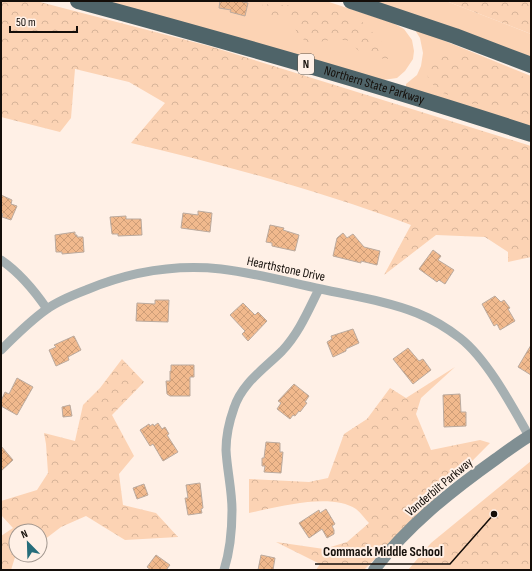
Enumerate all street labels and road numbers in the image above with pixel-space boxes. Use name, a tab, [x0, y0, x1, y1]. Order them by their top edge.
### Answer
road number: N	[298, 54, 314, 74]
street label: Northern State Parkway	[322, 62, 426, 108]
street label: Hearthstone Drive	[245, 253, 327, 285]
street label: Vanderbilt Parkway	[402, 454, 476, 520]

